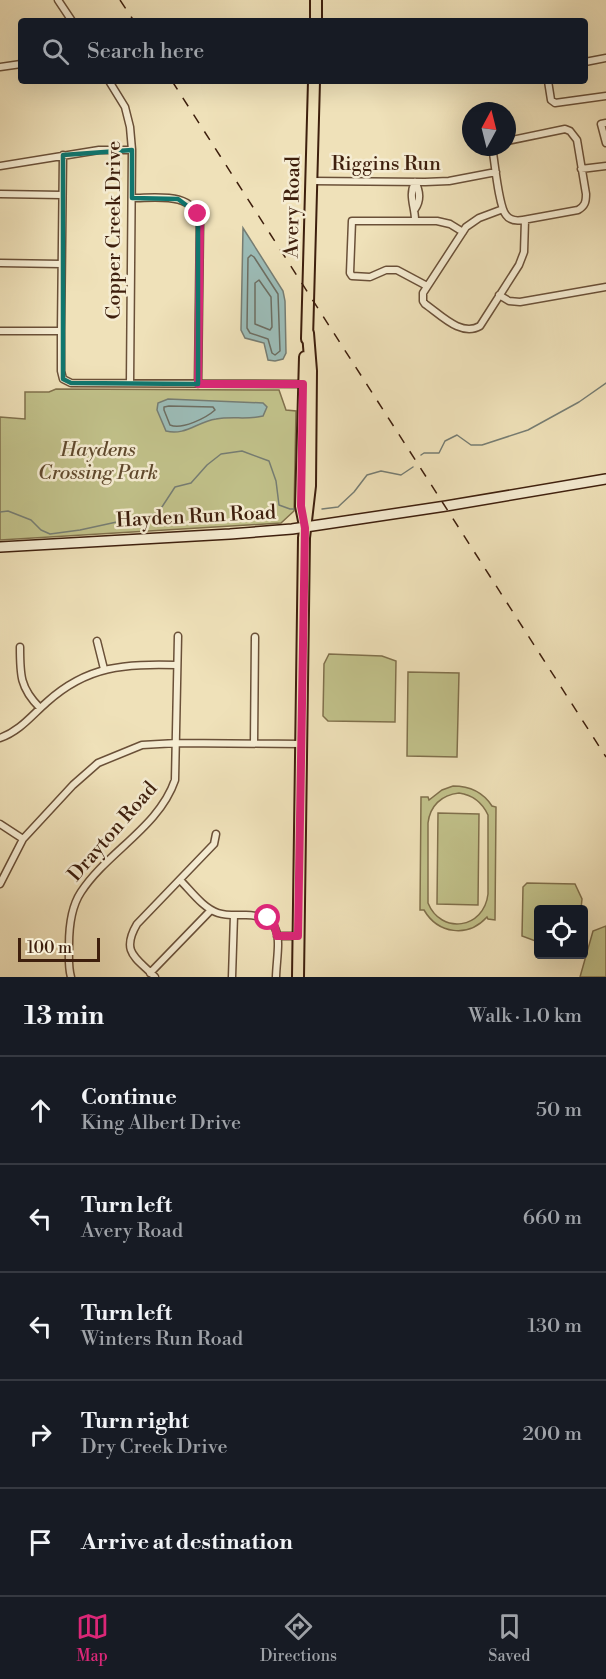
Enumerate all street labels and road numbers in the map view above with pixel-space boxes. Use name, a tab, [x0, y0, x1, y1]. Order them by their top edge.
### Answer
street label: Copper Creek Drive	[102, 141, 127, 319]
street label: Riggins Run	[331, 152, 441, 177]
street label: Avery Road	[280, 155, 306, 259]
street label: Hayden Run Road	[115, 500, 277, 534]
street label: Drayton Road	[63, 776, 164, 887]

